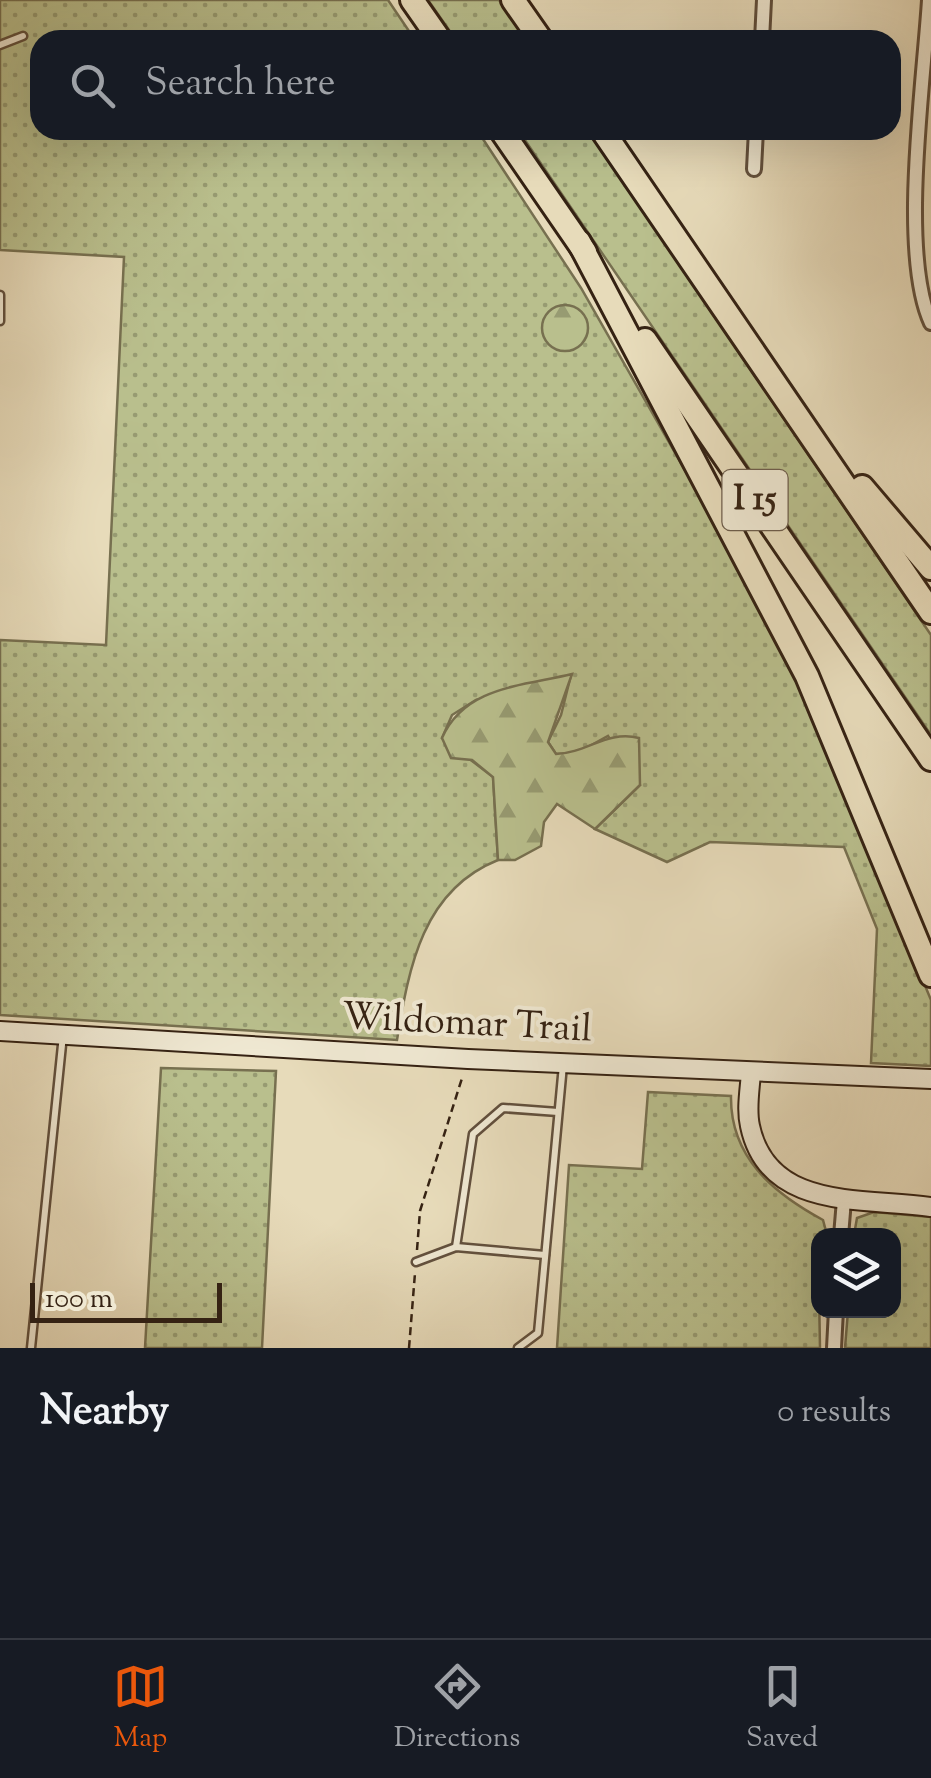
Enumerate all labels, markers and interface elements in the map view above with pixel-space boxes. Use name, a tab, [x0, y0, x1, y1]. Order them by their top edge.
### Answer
search box	[30, 30, 901, 140]
icon: search	[65, 58, 120, 113]
text: Search here	[145, 58, 336, 112]
road number: I 15	[722, 470, 788, 530]
street label: Wildomar Trail	[341, 991, 593, 1059]
map controls	[811, 1228, 901, 1318]
button: layers	[811, 1228, 901, 1318]
scale bar	[30, 1278, 222, 1322]
text: 100 m	[45, 1280, 113, 1320]
text: Nearby	[40, 1383, 169, 1443]
text: 0 results	[777, 1390, 891, 1436]
tab: Map	[113, 1659, 168, 1759]
tab: Directions	[394, 1659, 520, 1759]
tab: Saved	[746, 1659, 818, 1759]

